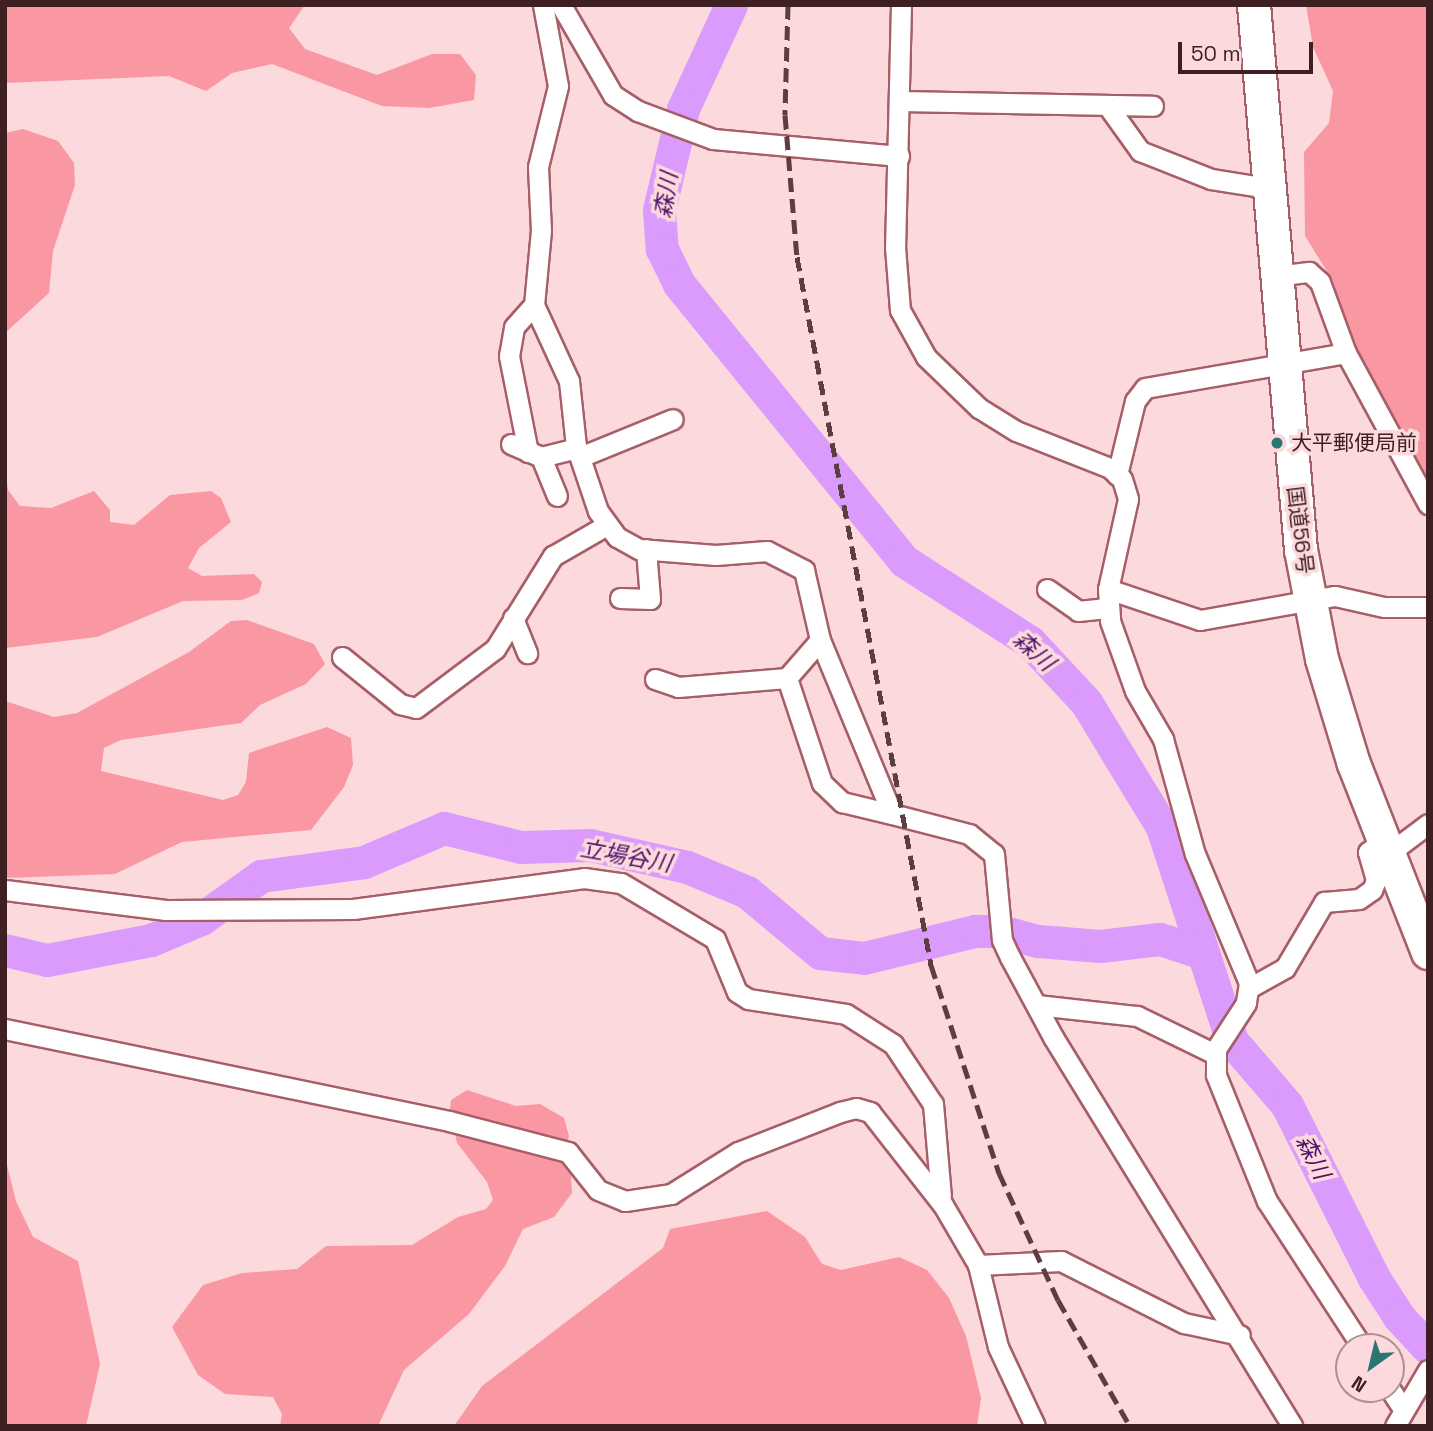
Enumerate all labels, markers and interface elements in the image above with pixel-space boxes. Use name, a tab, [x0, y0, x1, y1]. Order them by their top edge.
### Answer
scale bar	[1181, 28, 1316, 72]
text: 50 m	[1191, 40, 1241, 67]
water label: 森川	[649, 170, 683, 220]
place label: 大平郵便局前	[1291, 430, 1417, 456]
marker: 大平郵便局前	[1269, 435, 1285, 451]
street label: 国道56号	[1282, 485, 1318, 575]
water label: 森川	[1008, 625, 1060, 677]
water label: 立場谷川	[578, 834, 674, 878]
water label: 森川	[1290, 1130, 1336, 1184]
north arrow	[1335, 1333, 1405, 1403]
text: N	[1347, 1370, 1371, 1398]

